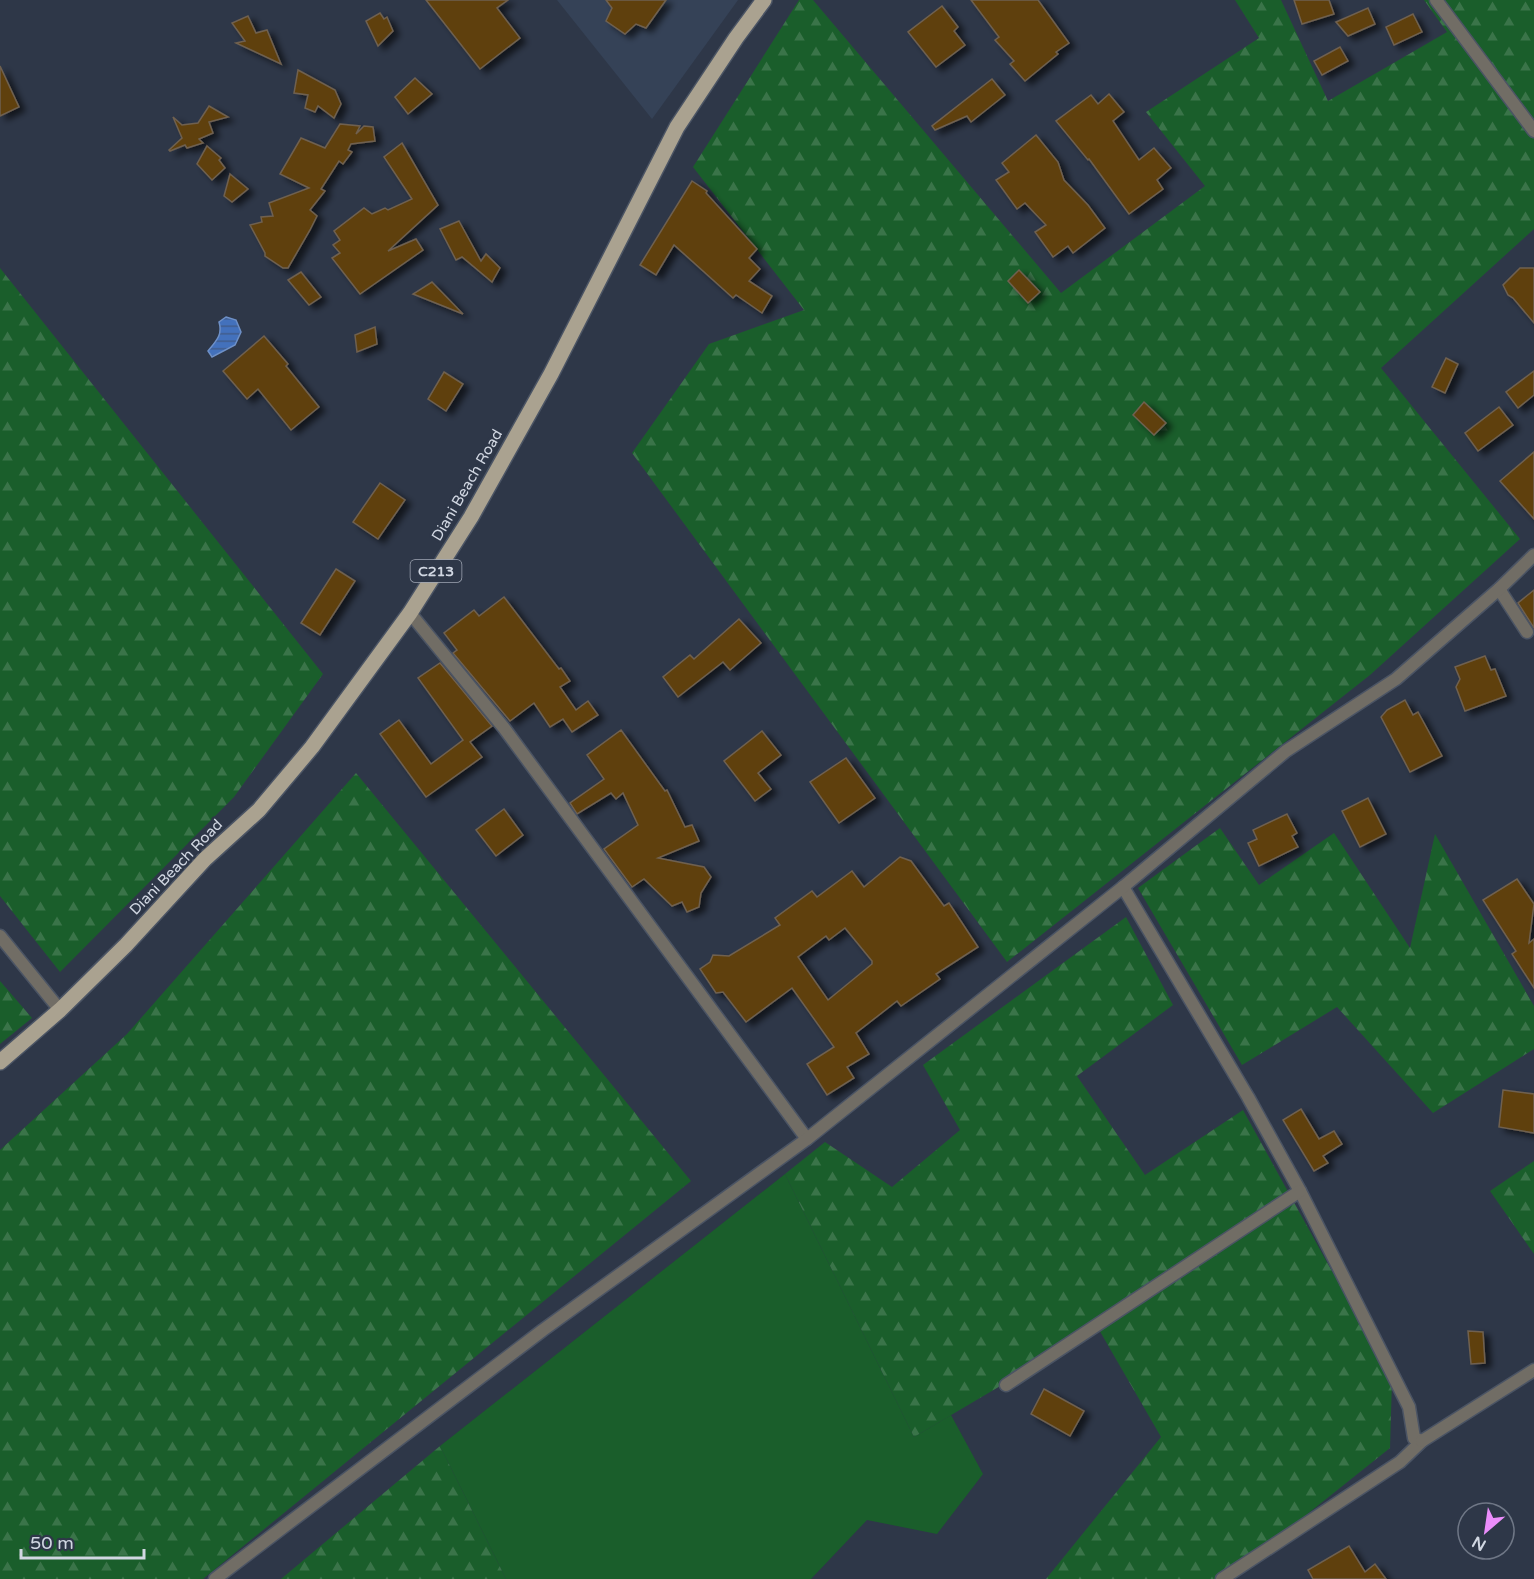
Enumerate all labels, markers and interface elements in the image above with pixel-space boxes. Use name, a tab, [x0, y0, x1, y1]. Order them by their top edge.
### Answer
street label: Diani Beach Road	[428, 426, 506, 544]
road number: C213	[410, 560, 462, 582]
street label: Diani Beach Road	[126, 815, 226, 919]
north arrow	[1456, 1501, 1516, 1561]
scale bar	[21, 1522, 144, 1560]
text: N	[1469, 1531, 1490, 1555]
text: 50 m	[30, 1532, 74, 1554]

